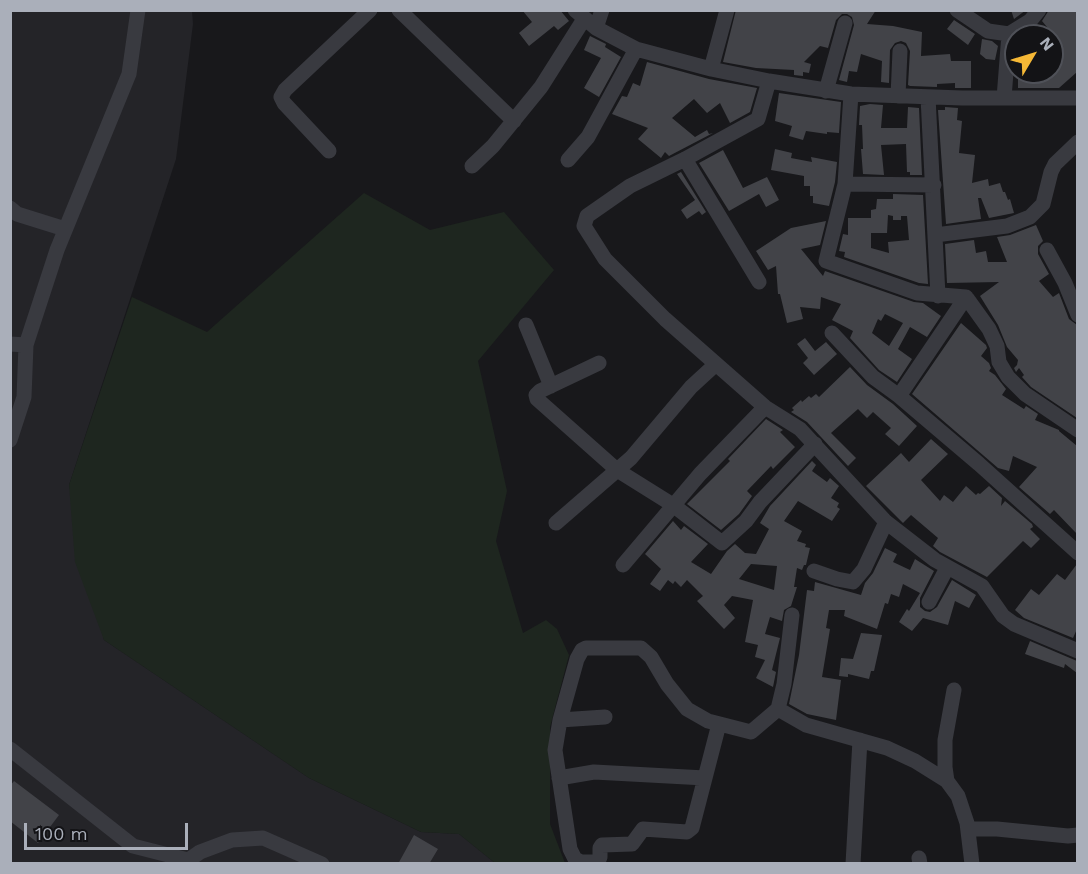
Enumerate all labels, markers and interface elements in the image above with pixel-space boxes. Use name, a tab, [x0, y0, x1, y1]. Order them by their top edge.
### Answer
north arrow	[1004, 24, 1064, 84]
text: N	[1036, 33, 1058, 54]
scale bar	[27, 811, 190, 849]
text: 100 m	[35, 823, 88, 844]

